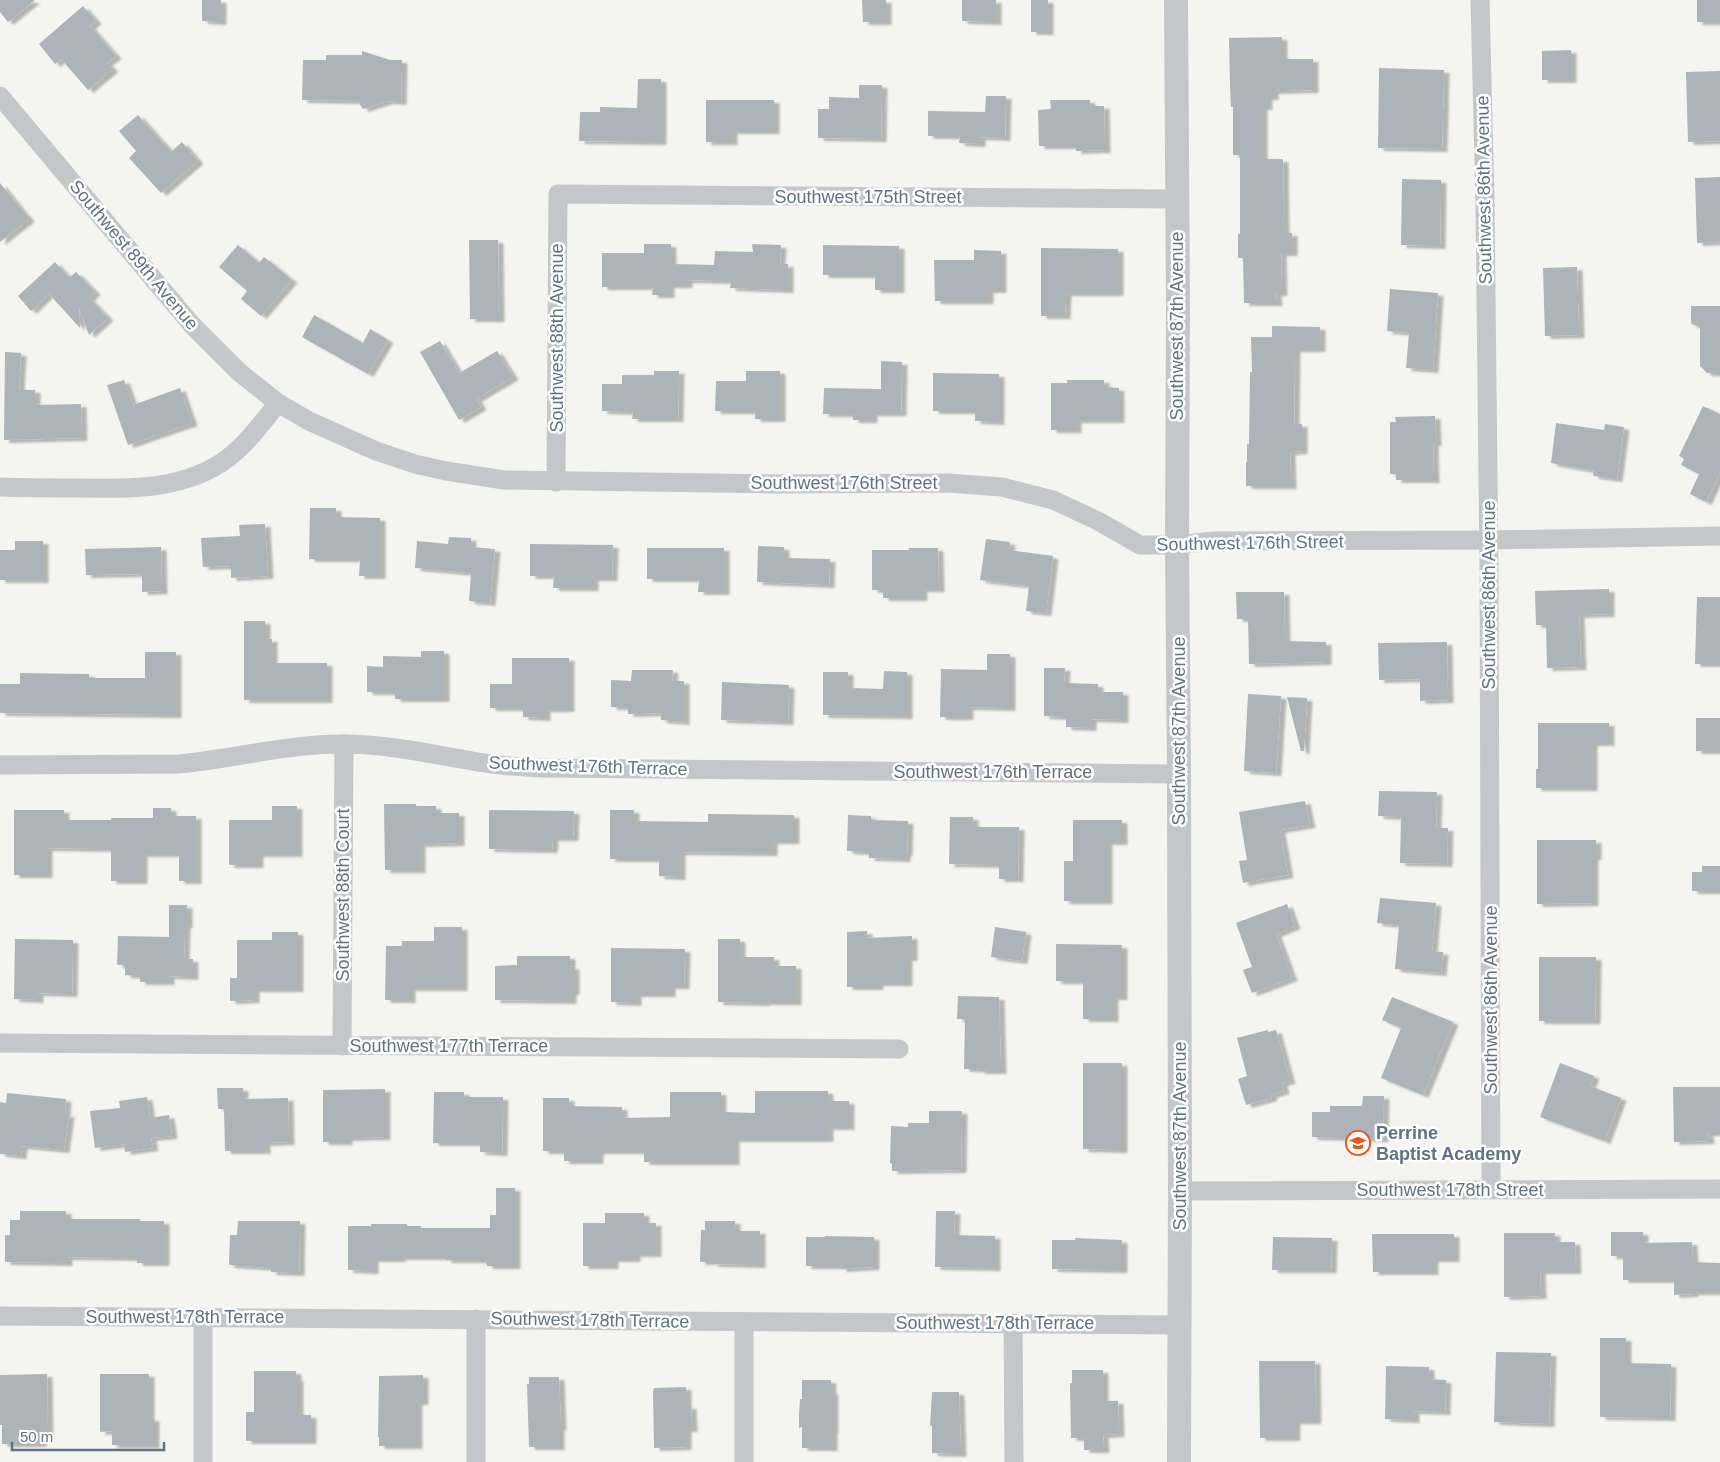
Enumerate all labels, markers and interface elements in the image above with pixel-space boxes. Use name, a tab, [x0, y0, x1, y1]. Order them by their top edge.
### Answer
street label: Southwest 86th Avenue	[1472, 95, 1496, 285]
street label: Southwest 89th Avenue	[66, 176, 202, 334]
street label: Southwest 175th Street	[774, 187, 962, 207]
street label: Southwest 87th Avenue	[1167, 232, 1187, 420]
street label: Southwest 88th Avenue	[547, 244, 567, 432]
street label: Southwest 176th Street	[750, 473, 938, 493]
street label: Southwest 86th Avenue	[1479, 501, 1499, 689]
street label: Southwest 176th Street	[1156, 531, 1344, 555]
street label: Southwest 87th Avenue	[1169, 637, 1189, 825]
street label: Southwest 176th Terrace	[488, 753, 688, 779]
street label: Southwest 176th Terrace	[894, 762, 1092, 782]
street label: Southwest 88th Court	[333, 808, 353, 982]
street label: Southwest 86th Avenue	[1481, 906, 1501, 1094]
street label: Southwest 177th Terrace	[350, 1036, 548, 1056]
street label: Southwest 87th Avenue	[1170, 1042, 1190, 1230]
place label: Perrine Baptist Academy	[1376, 1123, 1521, 1164]
school or university icon: Perrine Baptist Academy	[1345, 1130, 1371, 1156]
street label: Southwest 178th Street	[1356, 1180, 1544, 1200]
street label: Southwest 178th Terrace	[86, 1307, 284, 1327]
street label: Southwest 178th Terrace	[490, 1308, 690, 1332]
street label: Southwest 178th Terrace	[896, 1313, 1094, 1333]
scale bar	[12, 1420, 165, 1452]
text: 50 m	[20, 1428, 53, 1445]

